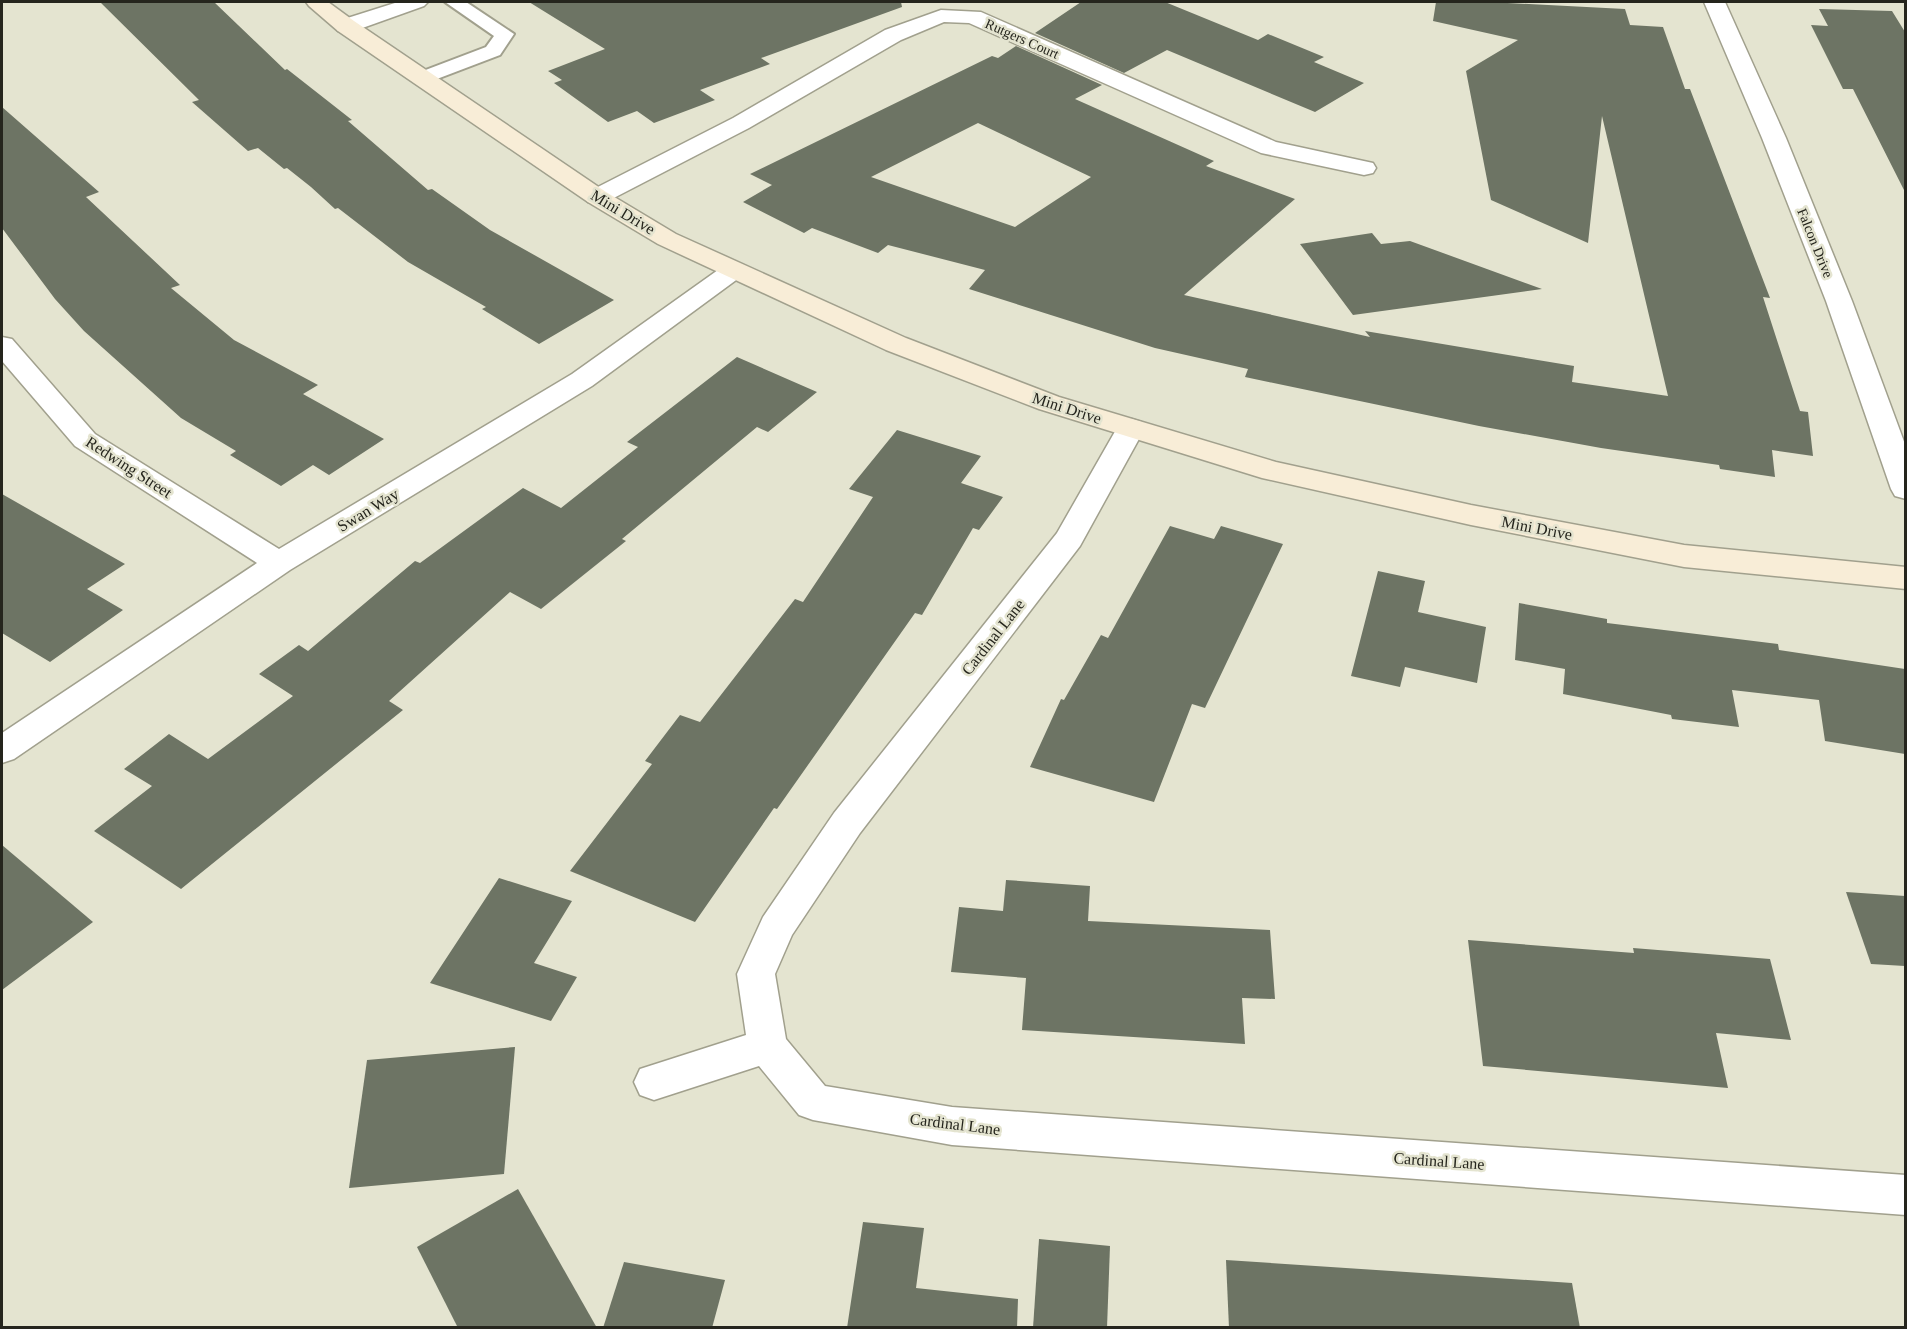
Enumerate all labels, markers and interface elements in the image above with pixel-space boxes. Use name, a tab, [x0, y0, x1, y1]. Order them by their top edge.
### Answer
street label: Rutgers Court	[983, 16, 1061, 62]
street label: Mini Drive	[588, 186, 658, 238]
street label: Falcon Drive	[1794, 206, 1836, 280]
street label: Mini Drive	[1030, 389, 1104, 427]
street label: Redwing Street	[82, 433, 176, 502]
street label: Swan Way	[334, 485, 402, 536]
street label: Mini Drive	[1500, 513, 1574, 543]
street label: Cardinal Lane	[958, 596, 1028, 678]
street label: Cardinal Lane	[909, 1110, 1001, 1138]
street label: Cardinal Lane	[1393, 1149, 1485, 1173]

